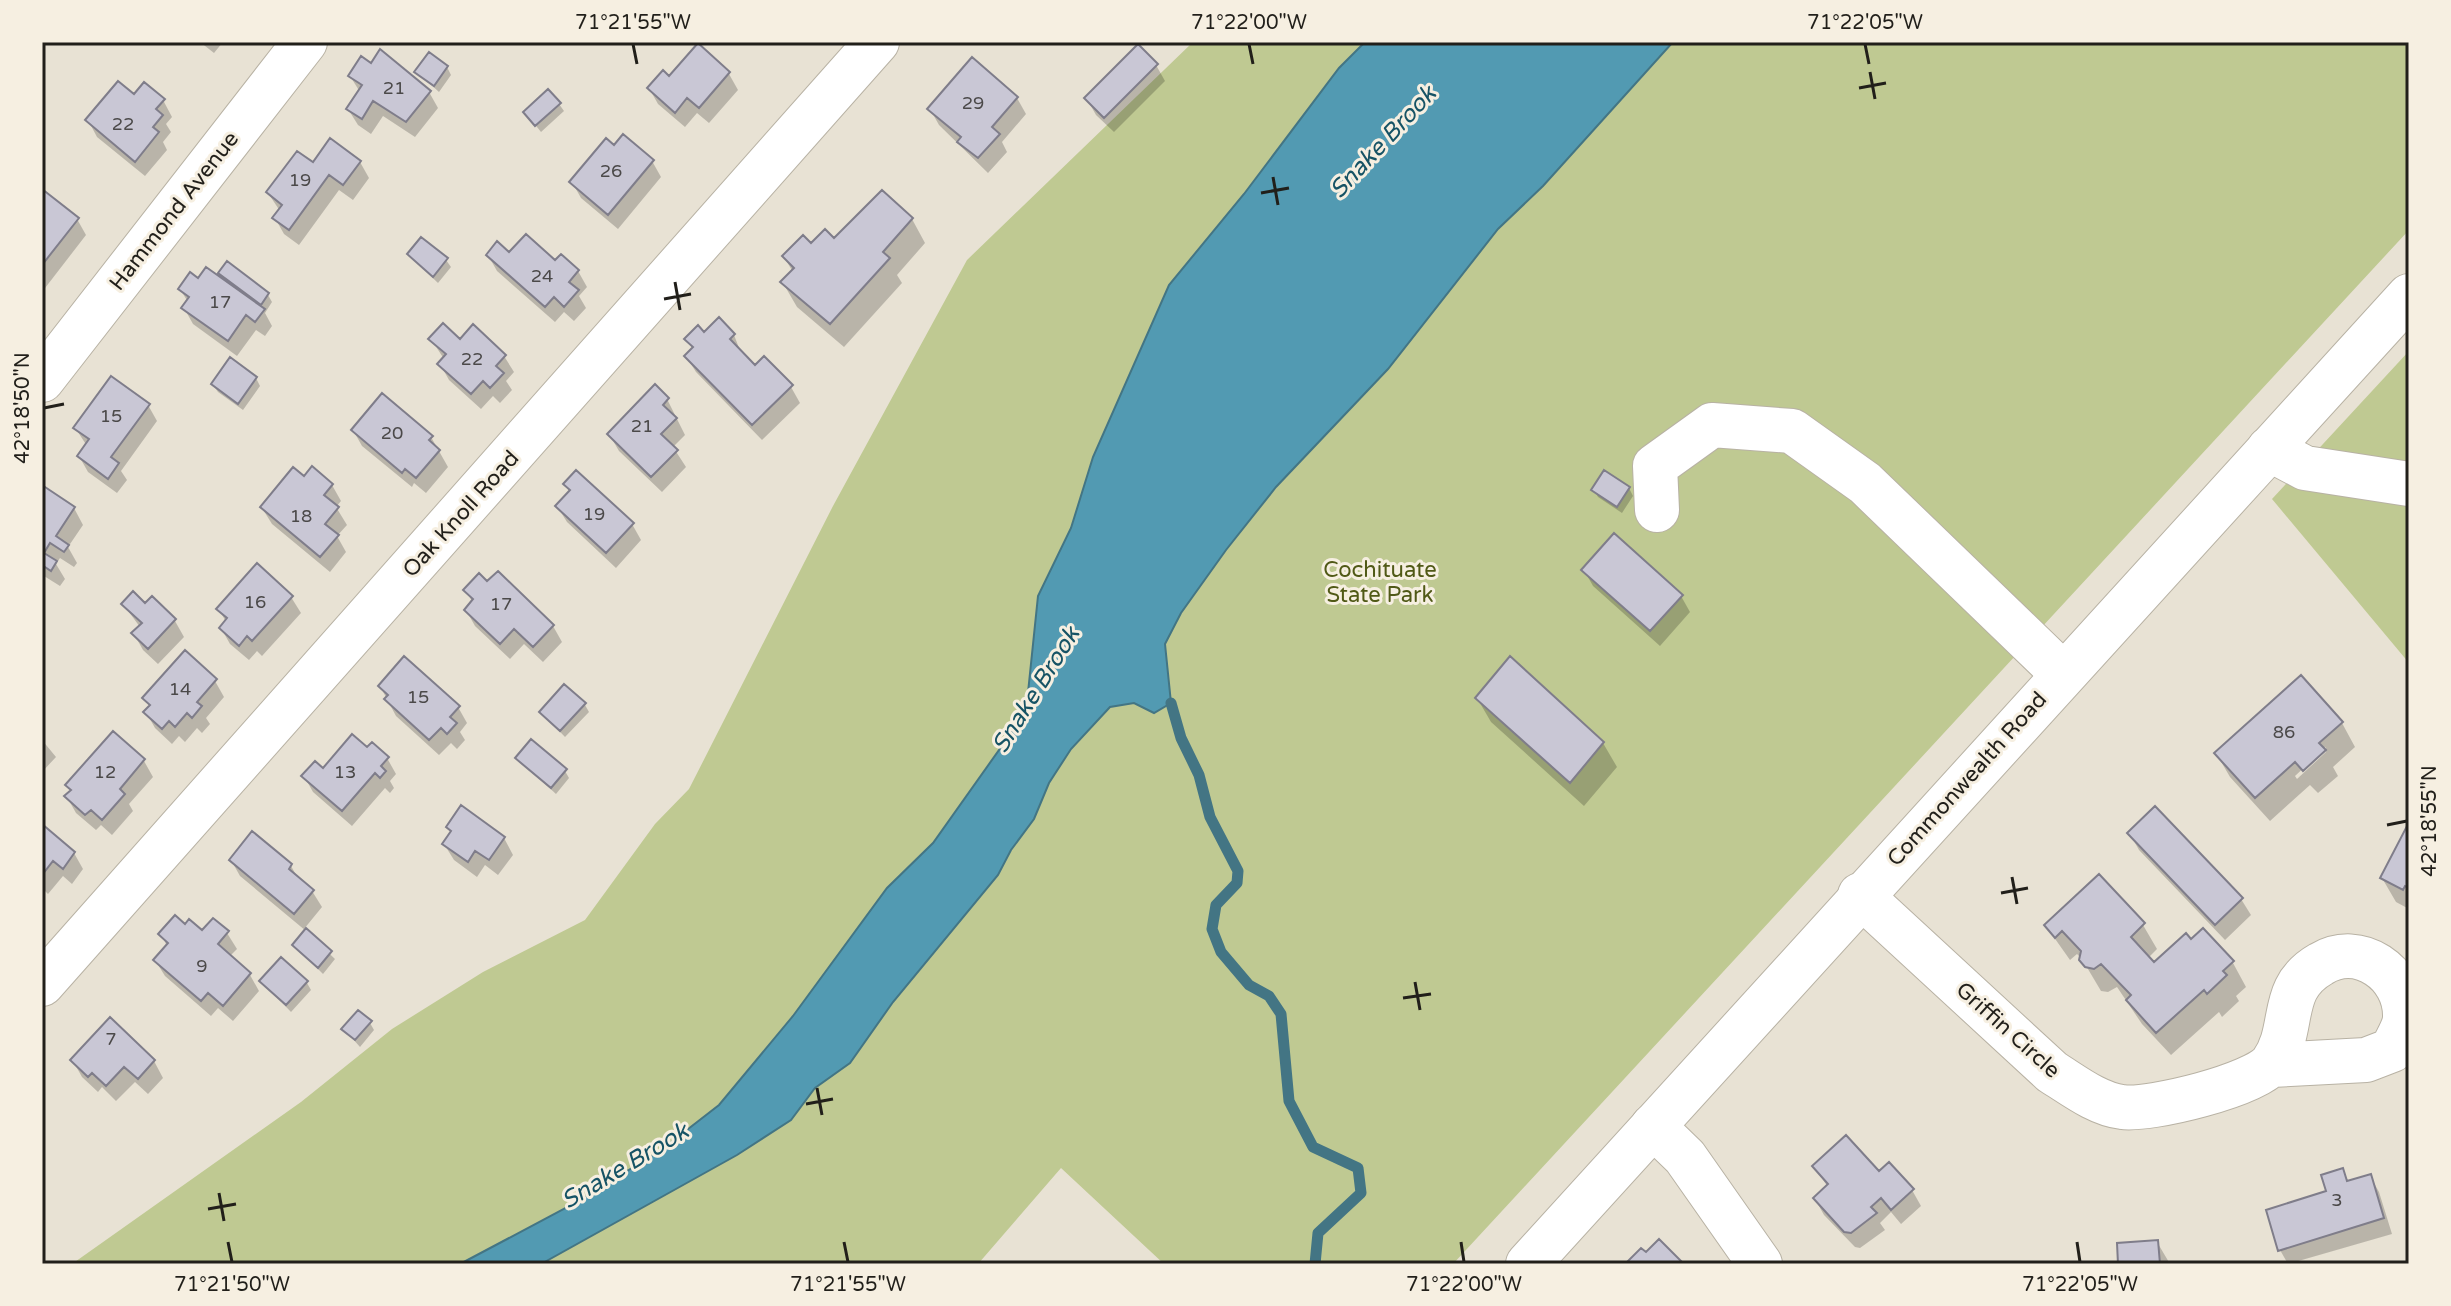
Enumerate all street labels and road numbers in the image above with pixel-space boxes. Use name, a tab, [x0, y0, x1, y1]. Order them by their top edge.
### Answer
street label: Hammond Avenue	[104, 126, 244, 296]
street label: Oak Knoll Road	[397, 445, 525, 583]
street label: Commonwealth Road	[1882, 686, 2052, 872]
street label: Griffin Circle	[1951, 977, 2065, 1083]

